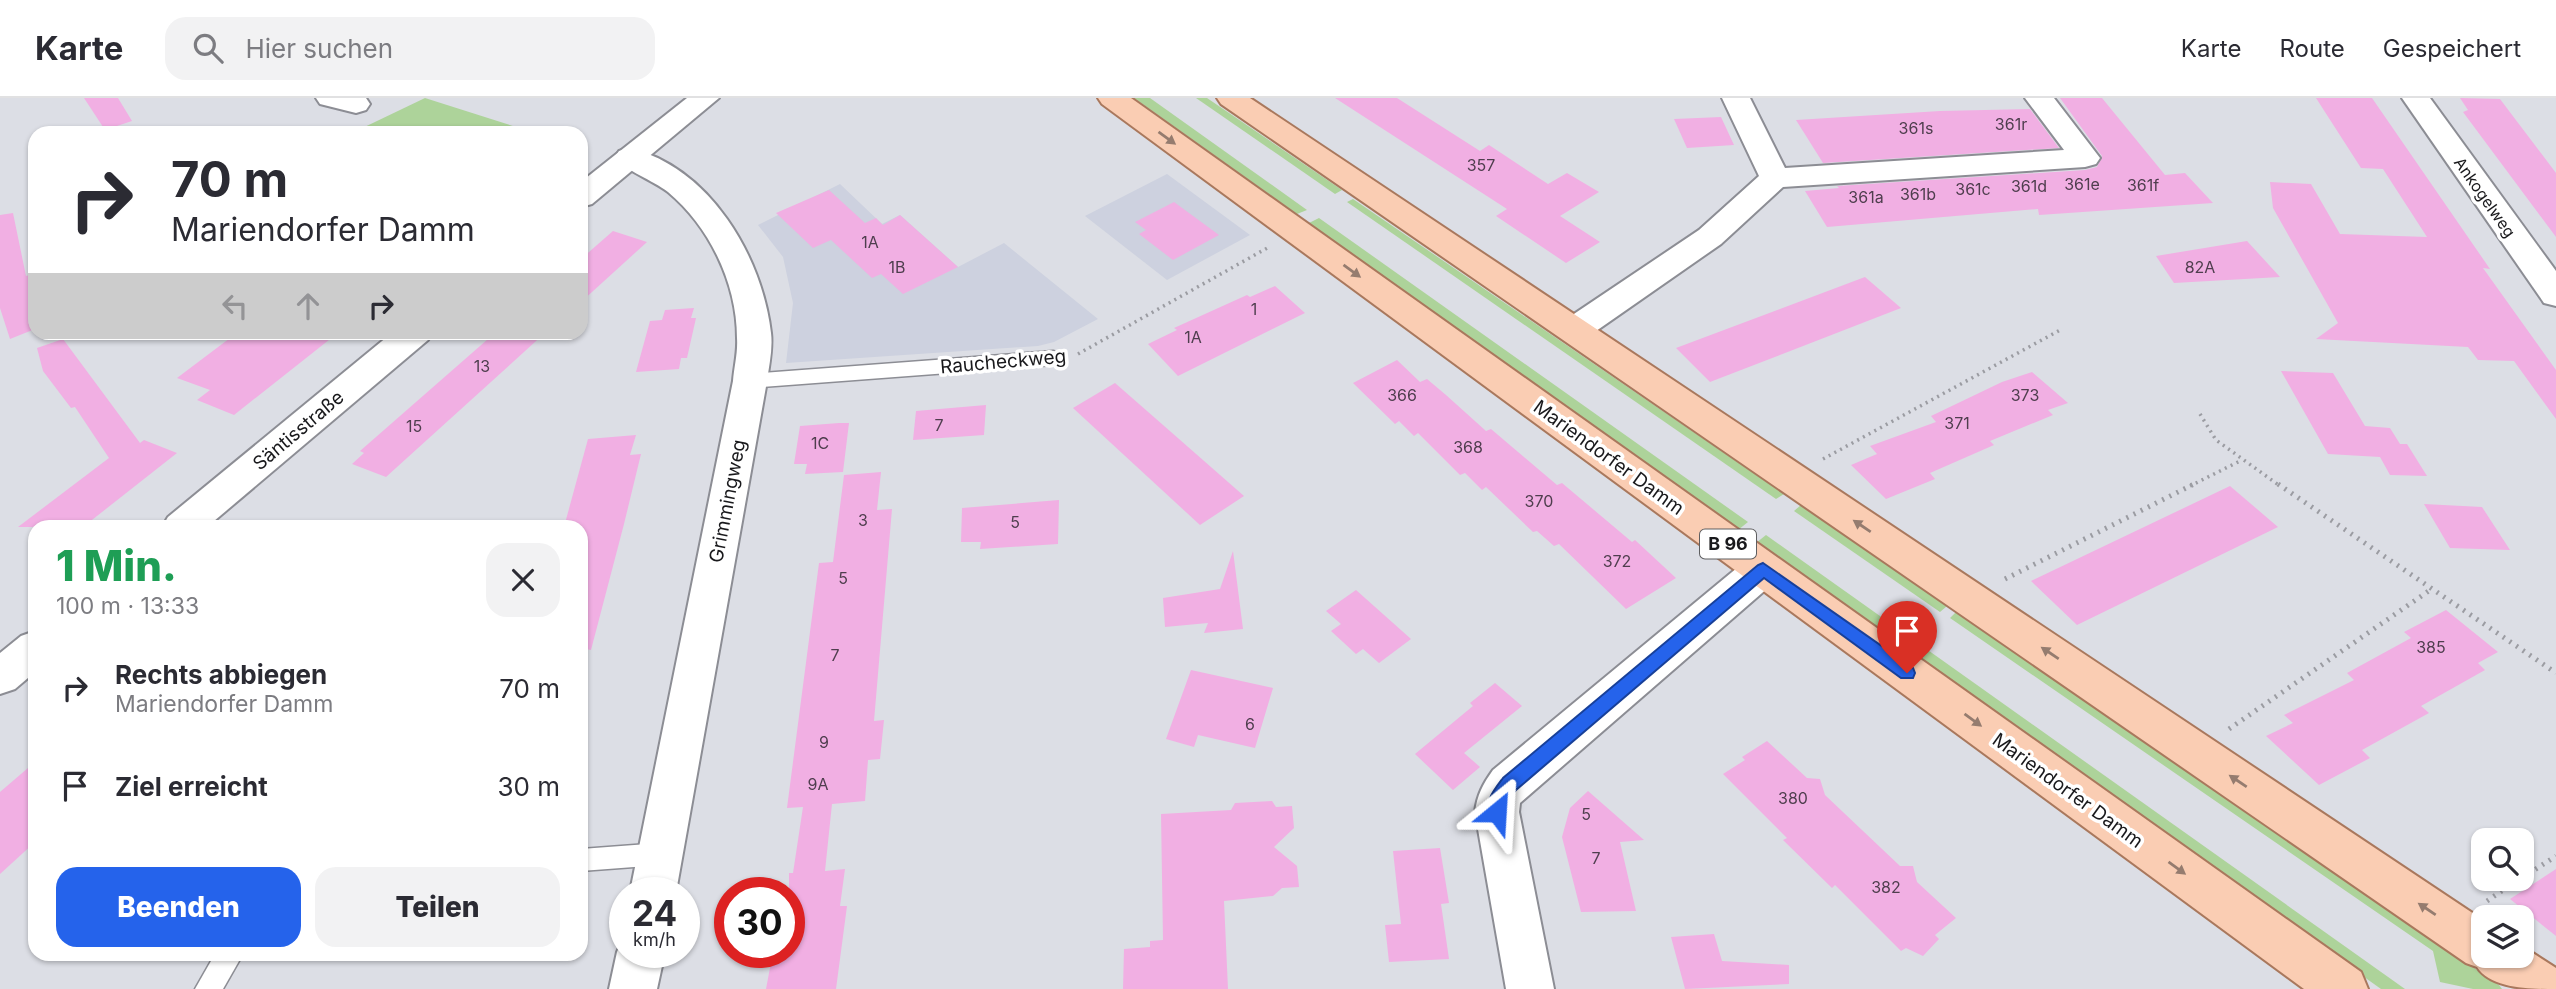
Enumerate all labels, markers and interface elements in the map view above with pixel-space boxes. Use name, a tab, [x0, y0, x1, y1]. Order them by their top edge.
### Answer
search box	[165, 17, 655, 80]
text: Karte	[35, 28, 123, 68]
icon: search	[189, 29, 227, 67]
text: Hier suchen	[245, 33, 393, 64]
text: Karte	[2181, 34, 2241, 63]
text: Route	[2279, 34, 2345, 63]
text: Gespeichert	[2383, 34, 2521, 63]
house number: 361r	[1995, 114, 2027, 134]
house number: 361s	[1899, 118, 1933, 138]
one-way arrow	[1158, 131, 1176, 145]
text: 70 m	[171, 150, 288, 209]
street label: Ankogelweg	[2450, 153, 2520, 241]
icon: right	[56, 154, 147, 245]
house number: 357	[1467, 155, 1495, 175]
house number: 361e	[2064, 174, 2100, 194]
house number: 361f	[2127, 175, 2159, 195]
house number: 361d	[2011, 176, 2047, 196]
house number: 361c	[1955, 179, 1991, 199]
house number: 361b	[1900, 184, 1936, 204]
house number: 361a	[1848, 187, 1884, 207]
text: Mariendorfer Damm	[171, 210, 475, 249]
house number: 1A	[861, 232, 879, 252]
house number: 1B	[889, 257, 905, 277]
house number: 82A	[2185, 257, 2215, 277]
one-way arrow	[1343, 264, 1361, 278]
icon: left	[216, 287, 254, 325]
icon: ahead	[289, 287, 327, 325]
icon: right	[362, 287, 400, 325]
house number: 1	[1251, 299, 1257, 319]
house number: 1A	[1184, 327, 1202, 347]
street label: Raucheckweg	[939, 345, 1067, 378]
house number: 13	[474, 356, 490, 376]
house number: 366	[1387, 385, 1417, 405]
house number: 373	[2011, 385, 2039, 405]
street label: Säntisstraße	[248, 386, 349, 475]
street label: Mariendorfer Damm	[1529, 395, 1688, 520]
house number: 371	[1944, 413, 1970, 433]
house number: 7	[934, 415, 944, 435]
house number: 15	[406, 416, 422, 436]
house number: 1C	[811, 433, 829, 453]
house number: 368	[1453, 437, 1483, 457]
street label: Grimmingweg	[704, 438, 751, 565]
house number: 370	[1525, 491, 1553, 511]
house number: 3	[858, 510, 868, 530]
house number: 5	[1010, 512, 1020, 532]
one-way arrow	[1853, 519, 1871, 533]
road number: B 96	[1700, 530, 1756, 559]
text: 1 Min.	[56, 540, 177, 591]
button: close	[486, 543, 560, 617]
house number: 372	[1603, 551, 1631, 571]
house number: 5	[838, 568, 848, 588]
text: 100 m · 13:33	[56, 592, 199, 620]
pin	[1877, 601, 1937, 673]
icon: arrive	[1888, 612, 1926, 650]
house number: 385	[2416, 637, 2446, 657]
house number: 7	[830, 645, 840, 665]
one-way arrow	[2040, 647, 2060, 660]
text: Rechts abbiegen	[115, 659, 327, 690]
icon: right	[56, 669, 94, 707]
text: 70 m	[499, 673, 560, 704]
text: Mariendorfer Damm	[115, 690, 333, 718]
one-way arrow	[1964, 713, 1982, 727]
house number: 6	[1245, 714, 1255, 734]
street label: Mariendorfer Damm	[1988, 728, 2147, 853]
house number: 9	[819, 732, 829, 752]
icon: arrive	[56, 767, 94, 805]
text: Ziel erreicht	[115, 771, 268, 802]
text: 30 m	[497, 771, 560, 802]
house number: 9A	[808, 774, 828, 794]
position arrow	[1460, 775, 1534, 849]
one-way arrow	[2229, 775, 2248, 788]
house number: 380	[1778, 788, 1808, 808]
house number: 5	[1581, 804, 1591, 824]
map controls	[2471, 828, 2534, 968]
button: search	[2471, 828, 2534, 891]
house number: 7	[1591, 848, 1601, 868]
one-way arrow	[2168, 861, 2186, 875]
button: Beenden	[56, 867, 301, 947]
button: Teilen	[315, 867, 560, 947]
speed limit sign: 30	[714, 877, 805, 968]
house number: 382	[1871, 877, 1901, 897]
text: 24	[632, 892, 677, 934]
one-way arrow	[2418, 902, 2436, 916]
button: layers	[2471, 905, 2534, 968]
text: km/h	[633, 929, 676, 950]

